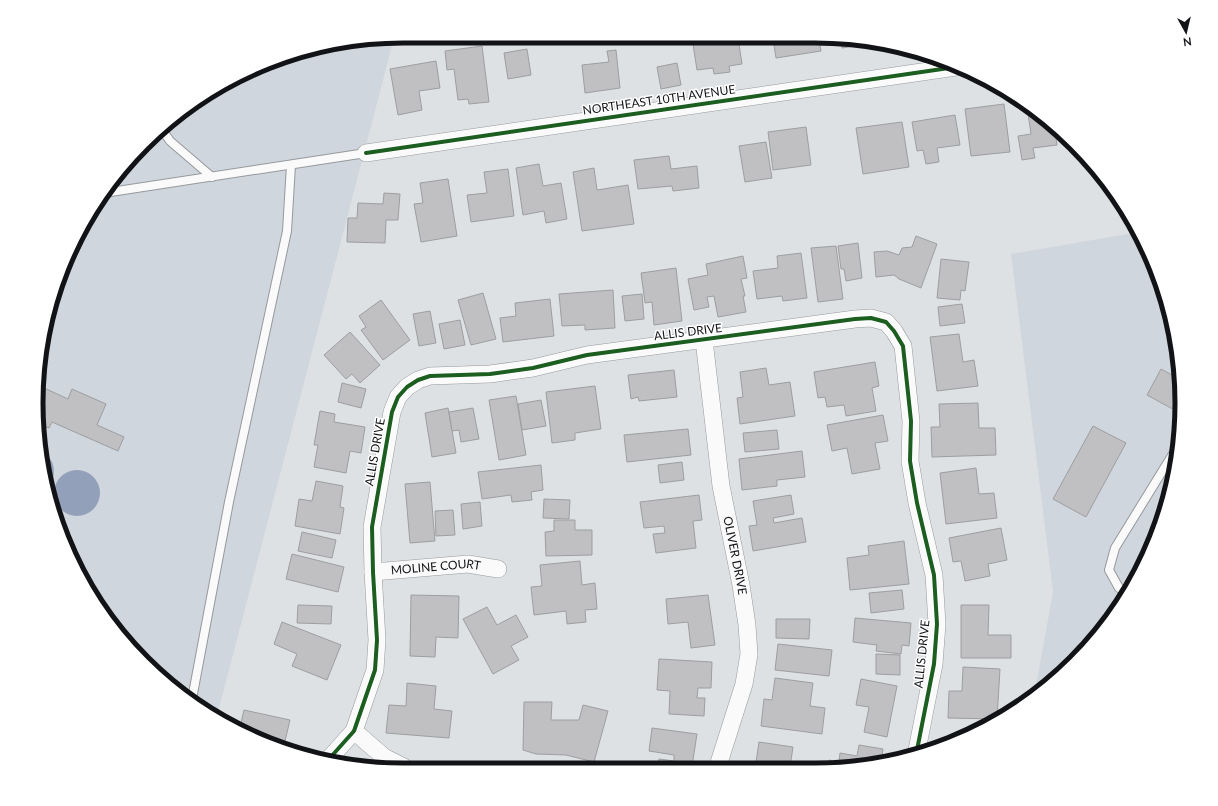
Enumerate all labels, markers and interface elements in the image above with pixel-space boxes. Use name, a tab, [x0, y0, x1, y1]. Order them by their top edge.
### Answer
north arrow	[1166, 12, 1206, 52]
text: N	[1182, 35, 1193, 49]
street label: NORTHEAST 10TH AVENUE	[582, 81, 736, 118]
street label: ALLIS DRIVE	[653, 320, 723, 343]
street label: ALLIS DRIVE	[361, 417, 388, 487]
street label: OLIVER DRIVE	[720, 515, 750, 596]
street label: MOLINE COURT	[390, 556, 482, 577]
street label: ALLIS DRIVE	[910, 619, 933, 689]

